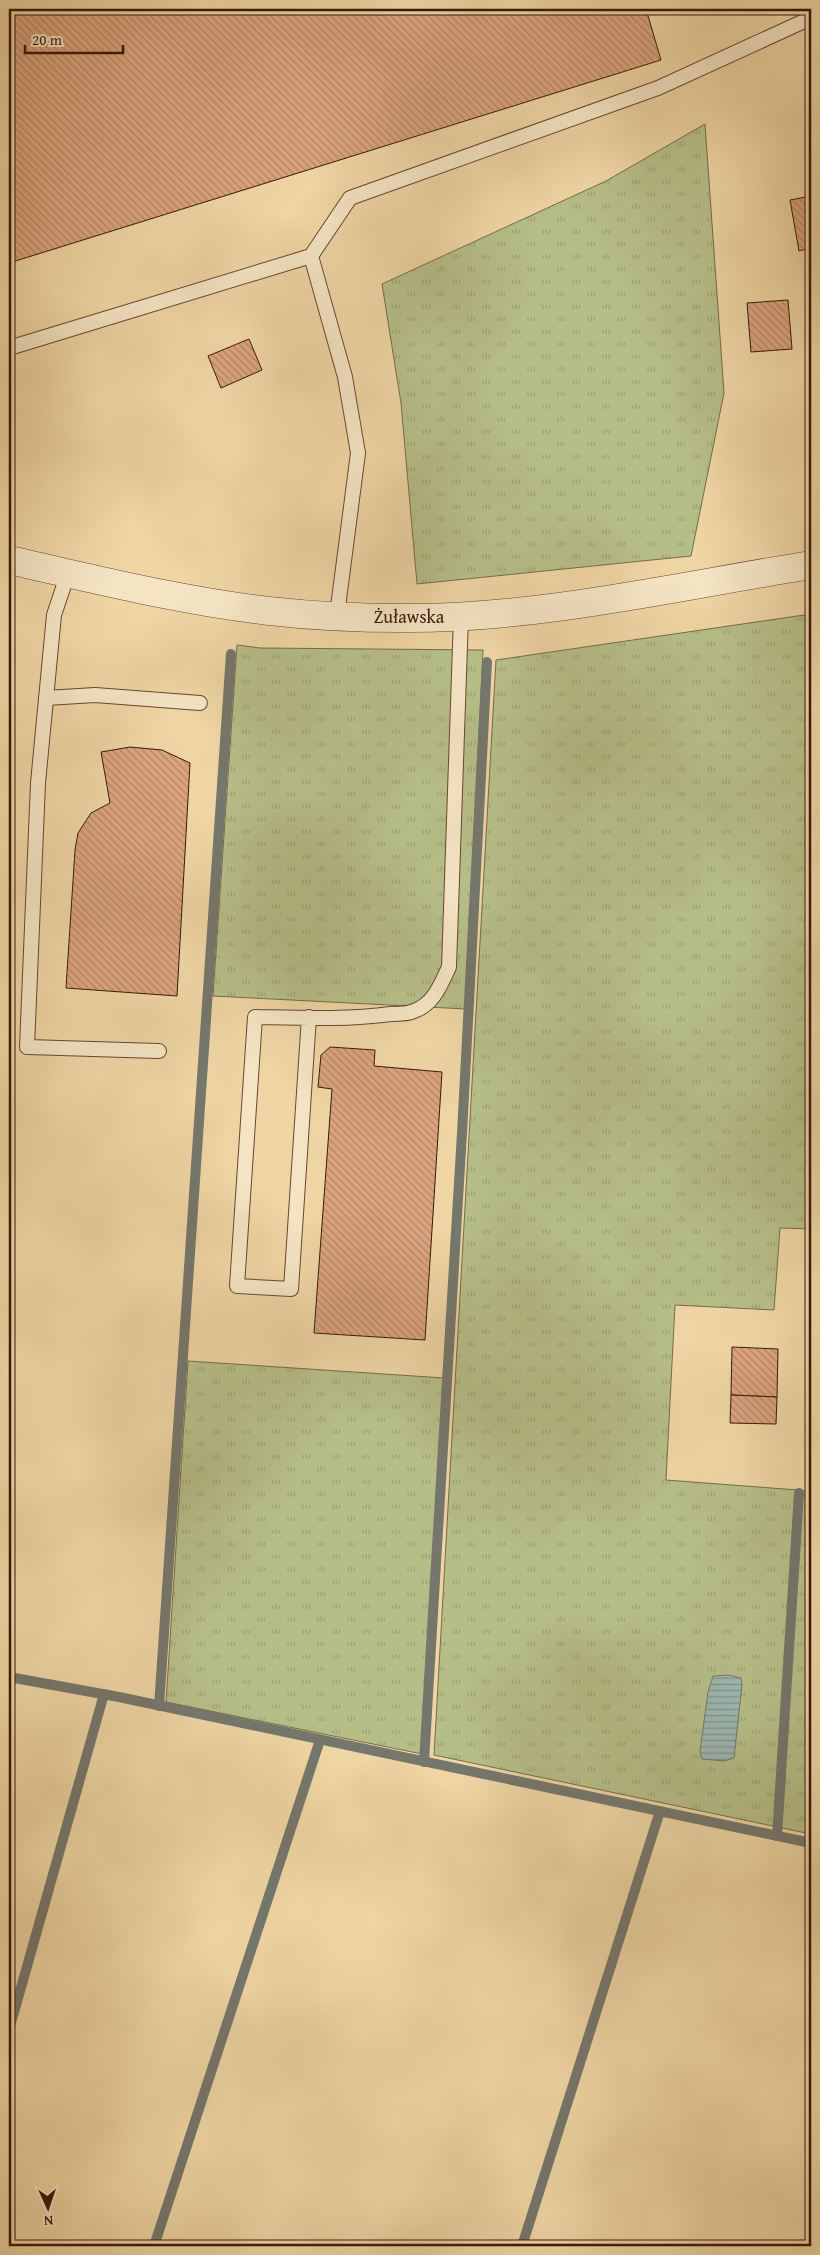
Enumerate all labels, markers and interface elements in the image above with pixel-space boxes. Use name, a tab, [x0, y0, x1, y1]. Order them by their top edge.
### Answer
scale bar	[25, 22, 122, 54]
text: 20 m	[32, 29, 63, 50]
street label: Żuławska	[374, 603, 445, 630]
north arrow	[22, 2182, 72, 2232]
text: N	[43, 2211, 54, 2231]

